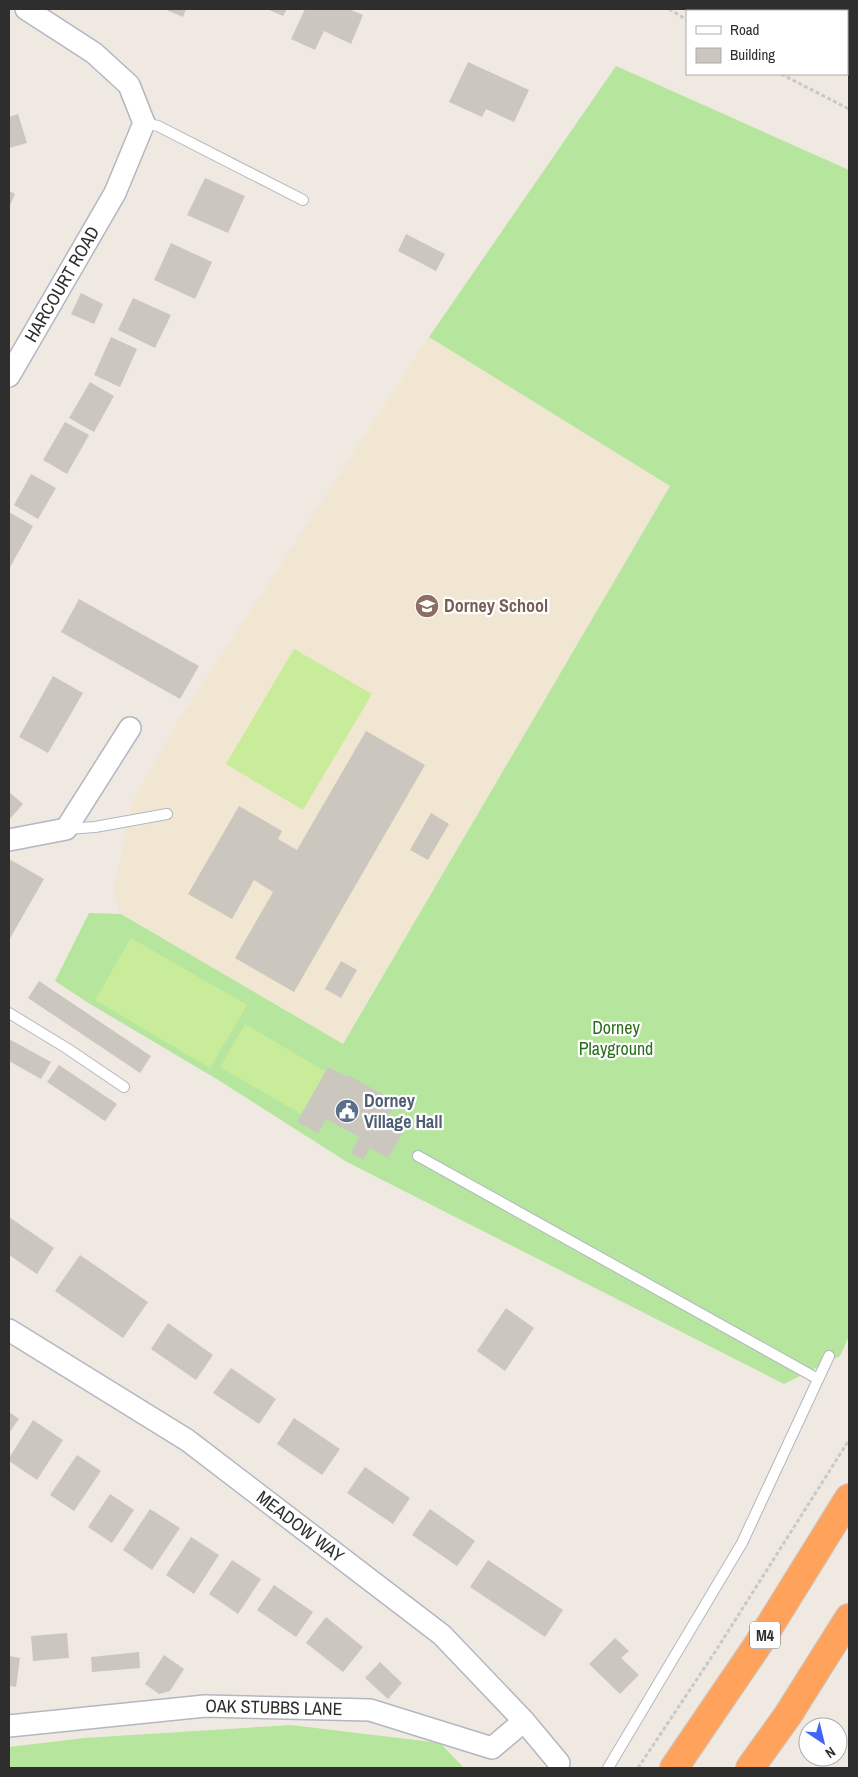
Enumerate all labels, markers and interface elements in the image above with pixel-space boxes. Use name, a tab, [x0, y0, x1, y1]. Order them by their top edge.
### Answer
legend	[686, 10, 848, 75]
text: Road	[730, 19, 759, 40]
text: Building	[730, 44, 775, 65]
street label: HARCOURT ROAD	[18, 222, 105, 347]
school or university icon: Dorney School	[414, 593, 440, 619]
place label: Dorney School	[444, 593, 548, 618]
park label: Dorney Playground	[579, 1015, 653, 1061]
place label: Dorney Village Hall	[364, 1088, 443, 1134]
public building icon: Dorney Village Hall	[334, 1098, 360, 1124]
street label: MEADOW WAY	[252, 1485, 350, 1568]
road number: M4	[750, 1622, 780, 1648]
street label: OAK STUBBS LANE	[205, 1693, 343, 1721]
north arrow	[798, 1717, 848, 1767]
text: N	[822, 1743, 839, 1762]

